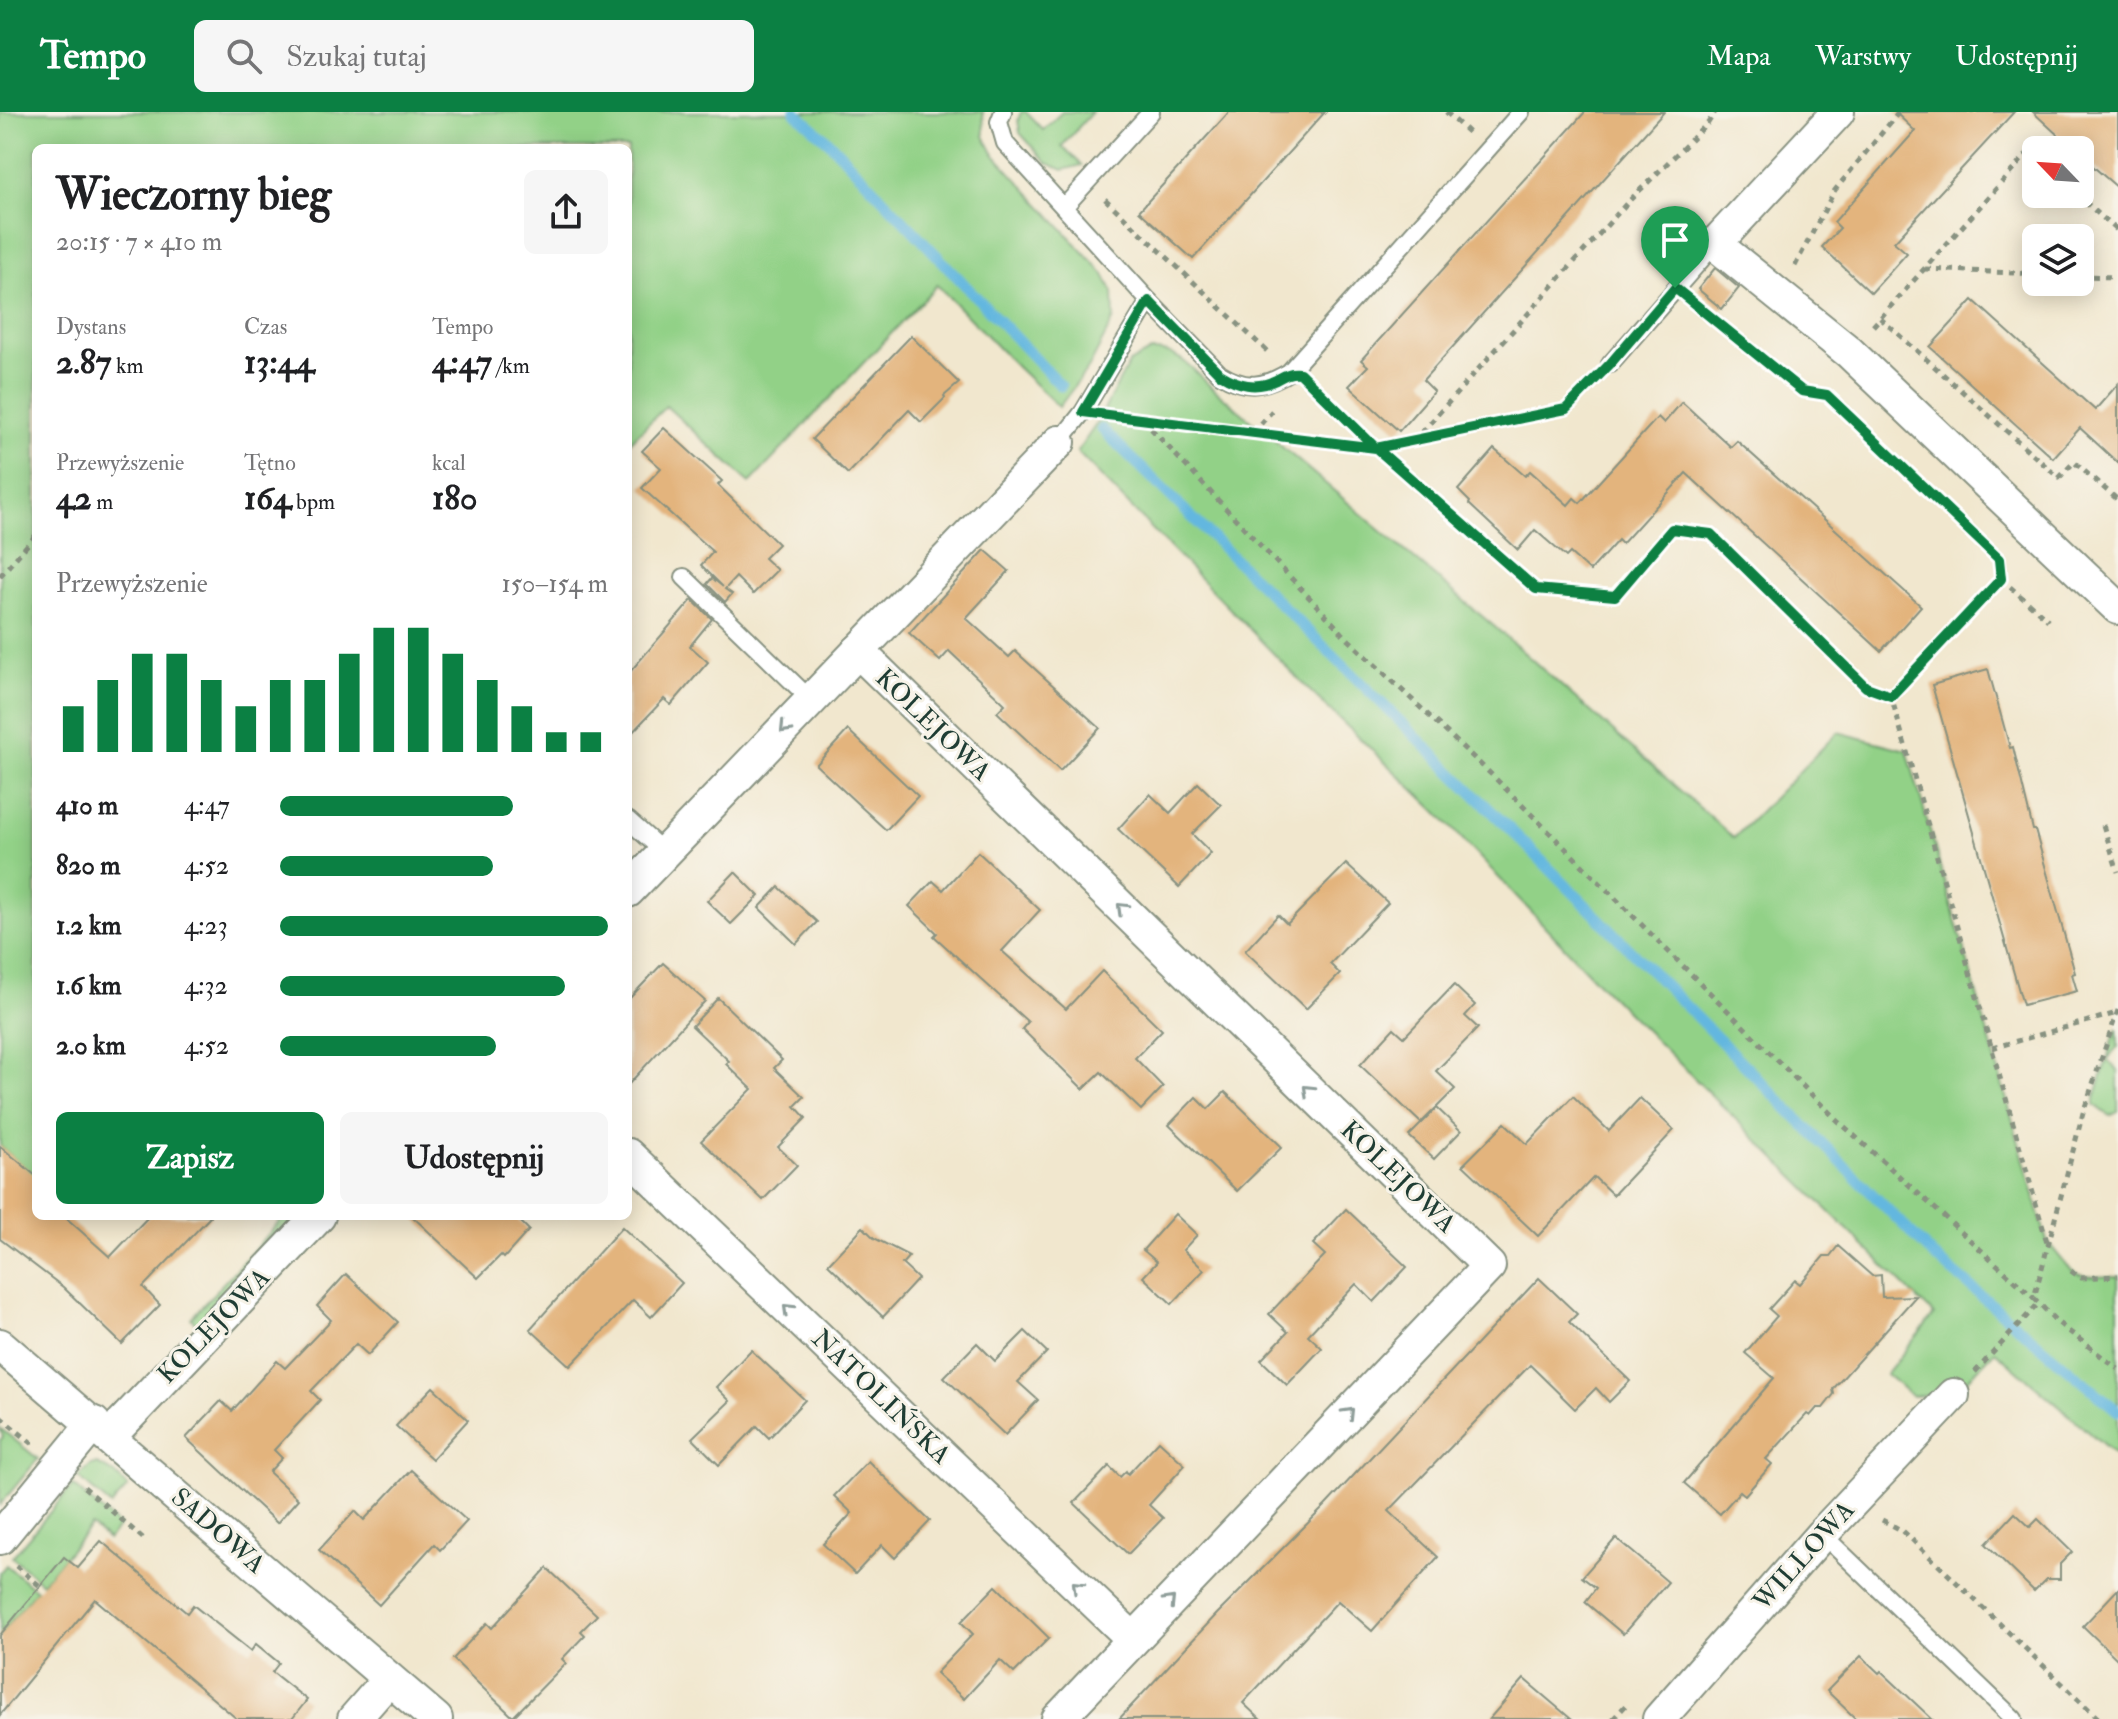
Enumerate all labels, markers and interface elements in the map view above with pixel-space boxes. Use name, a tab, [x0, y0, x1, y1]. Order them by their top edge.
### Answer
search box	[194, 20, 754, 92]
text: Tempo	[40, 32, 146, 80]
icon: search	[222, 34, 266, 78]
text: Szukaj tutaj	[286, 38, 427, 75]
text: Mapa	[1707, 39, 1771, 74]
text: Warstwy	[1815, 39, 1911, 74]
text: Udostępnij	[1955, 39, 2078, 74]
north arrow	[2022, 136, 2094, 208]
map controls	[2022, 136, 2094, 296]
text: Wieczorny bieg	[56, 168, 331, 223]
button: share	[524, 170, 608, 254]
pin	[1641, 206, 1709, 288]
icon: arrive	[1653, 218, 1697, 262]
button: layers	[2022, 224, 2094, 296]
text: 20:15 · 7 × 410 m	[56, 226, 222, 258]
text: Dystans	[56, 313, 126, 341]
text: Czas	[244, 313, 287, 341]
text: Tempo	[432, 313, 493, 341]
text: 2.87	[56, 341, 111, 384]
text: 13:44	[244, 341, 314, 384]
text: 4:47	[432, 341, 492, 384]
text: km	[111, 352, 144, 380]
text: /km	[492, 352, 530, 380]
text: Przewyższenie	[56, 449, 184, 477]
text: Tętno	[244, 449, 296, 477]
text: kcal	[432, 449, 466, 477]
text: 42	[56, 477, 92, 520]
text: 164	[244, 477, 291, 520]
text: 180	[432, 477, 478, 520]
text: m	[92, 488, 113, 516]
text: bpm	[291, 488, 335, 516]
text: Przewyższenie	[56, 568, 208, 600]
text: 150–154 m	[501, 568, 608, 600]
street label: KOLEJOWA	[869, 662, 998, 788]
one-way arrow	[780, 718, 794, 733]
text: 410 m	[56, 790, 118, 822]
text: 4:47	[184, 790, 230, 822]
text: 820 m	[56, 850, 120, 882]
text: 4:52	[184, 850, 229, 882]
one-way arrow	[1117, 903, 1131, 917]
text: 1.2 km	[56, 910, 122, 942]
text: 4:23	[184, 910, 228, 942]
text: 1.6 km	[56, 970, 121, 1002]
text: 4:32	[184, 970, 228, 1002]
text: 2.0 km	[56, 1030, 126, 1062]
text: 4:52	[184, 1030, 229, 1062]
one-way arrow	[1303, 1084, 1317, 1099]
button: Zapisz	[56, 1112, 324, 1204]
button: Udostępnij	[340, 1112, 608, 1204]
street label: KOLEJOWA	[1334, 1114, 1463, 1240]
street label: KOLEJOWA	[151, 1261, 277, 1390]
one-way arrow	[783, 1304, 797, 1318]
street label: NATOLIŃSKA	[805, 1321, 959, 1472]
one-way arrow	[1340, 1408, 1354, 1422]
street label: SADOWA	[164, 1481, 272, 1581]
street label: WILLOWA	[1746, 1494, 1862, 1618]
one-way arrow	[1072, 1580, 1086, 1595]
one-way arrow	[1160, 1596, 1174, 1611]

